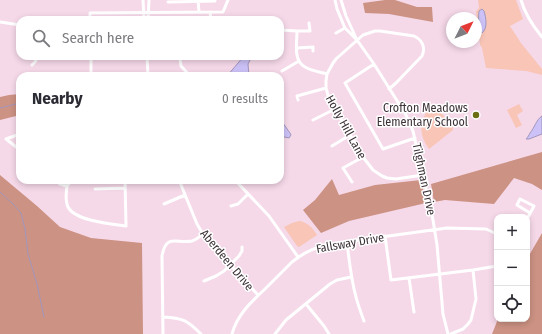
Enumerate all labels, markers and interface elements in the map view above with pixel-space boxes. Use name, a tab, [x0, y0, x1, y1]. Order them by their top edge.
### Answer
north arrow	[446, 12, 482, 48]
search box	[16, 16, 284, 60]
icon: search	[30, 27, 52, 49]
text: Search here	[62, 29, 134, 47]
text: Nearby	[32, 88, 83, 109]
text: 0 results	[222, 91, 268, 106]
street label: Holly Hill Lane	[323, 93, 369, 161]
place label: Crofton Meadows Elementary School	[377, 101, 468, 129]
marker: Crofton Meadows Elementary School	[471, 110, 481, 120]
street label: Tilghman Drive	[410, 142, 438, 216]
map controls	[494, 214, 530, 322]
button: +	[494, 214, 530, 250]
street label: Aberdeen Drive	[197, 227, 257, 293]
street label: Fallsway Drive	[315, 230, 385, 256]
button: −	[494, 250, 530, 286]
button: locate	[494, 286, 530, 322]

